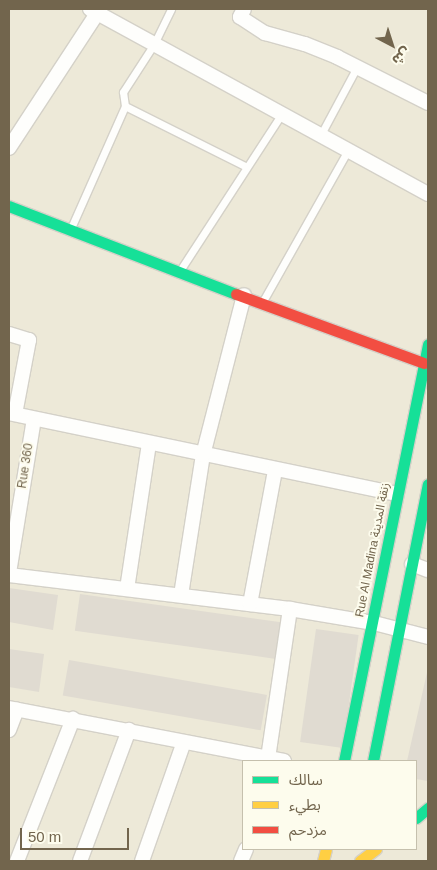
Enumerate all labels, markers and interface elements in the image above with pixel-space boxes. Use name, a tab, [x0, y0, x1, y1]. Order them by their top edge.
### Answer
north arrow	[367, 20, 417, 70]
text: ش	[389, 44, 414, 69]
street label: Rue 360	[15, 442, 37, 490]
street label: Rue Al Madina زنقة المدينة	[353, 481, 393, 619]
legend	[242, 760, 417, 850]
text: سالك	[289, 771, 323, 788]
text: بطيء	[289, 796, 321, 813]
scale bar	[22, 818, 131, 850]
text: مزدحم	[289, 821, 327, 838]
text: 50 m	[28, 828, 61, 845]

